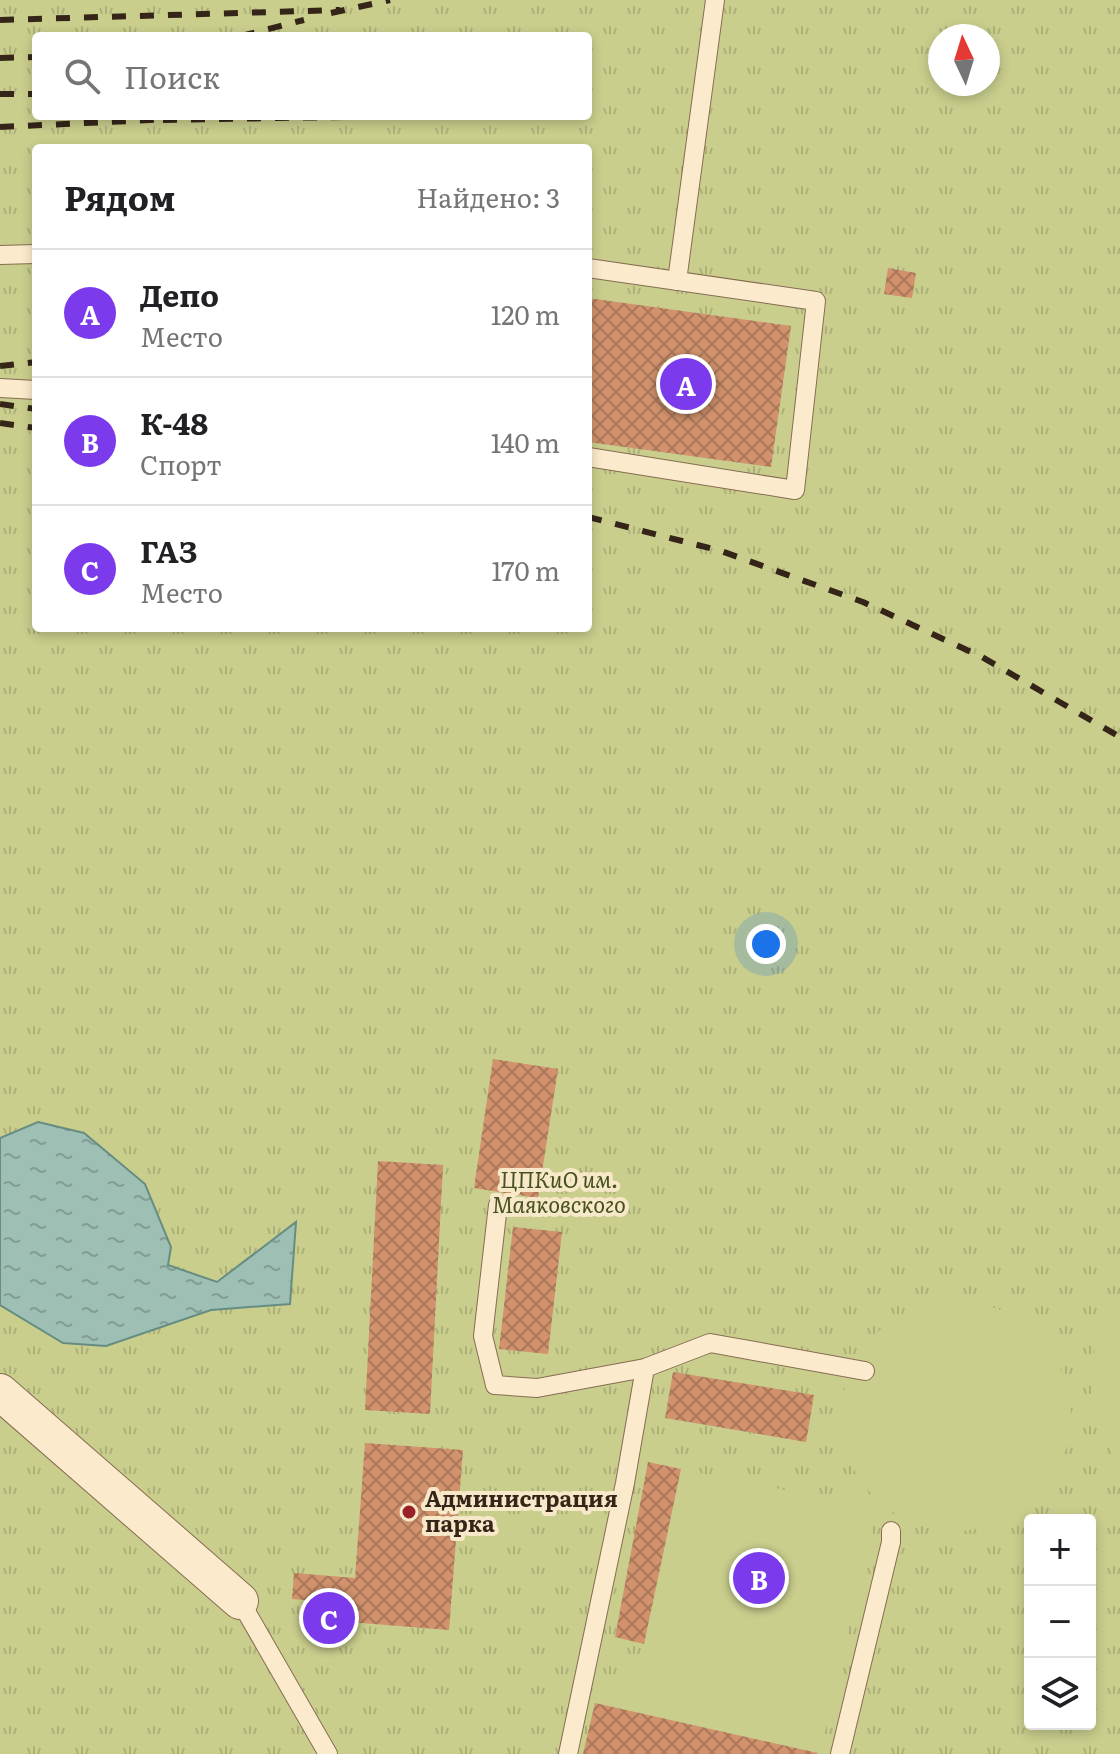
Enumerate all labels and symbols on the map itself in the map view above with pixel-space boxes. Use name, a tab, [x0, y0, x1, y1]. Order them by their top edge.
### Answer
north arrow	[928, 24, 1000, 96]
pin: A	[660, 354, 712, 414]
your location	[746, 924, 786, 964]
park label: ЦПКиО им. Маяковского	[492, 1162, 626, 1220]
place label: Администрация парка	[425, 1481, 618, 1539]
marker: Администрация парка	[400, 1503, 418, 1521]
pin: B	[733, 1548, 785, 1608]
pin: C	[303, 1588, 355, 1648]

